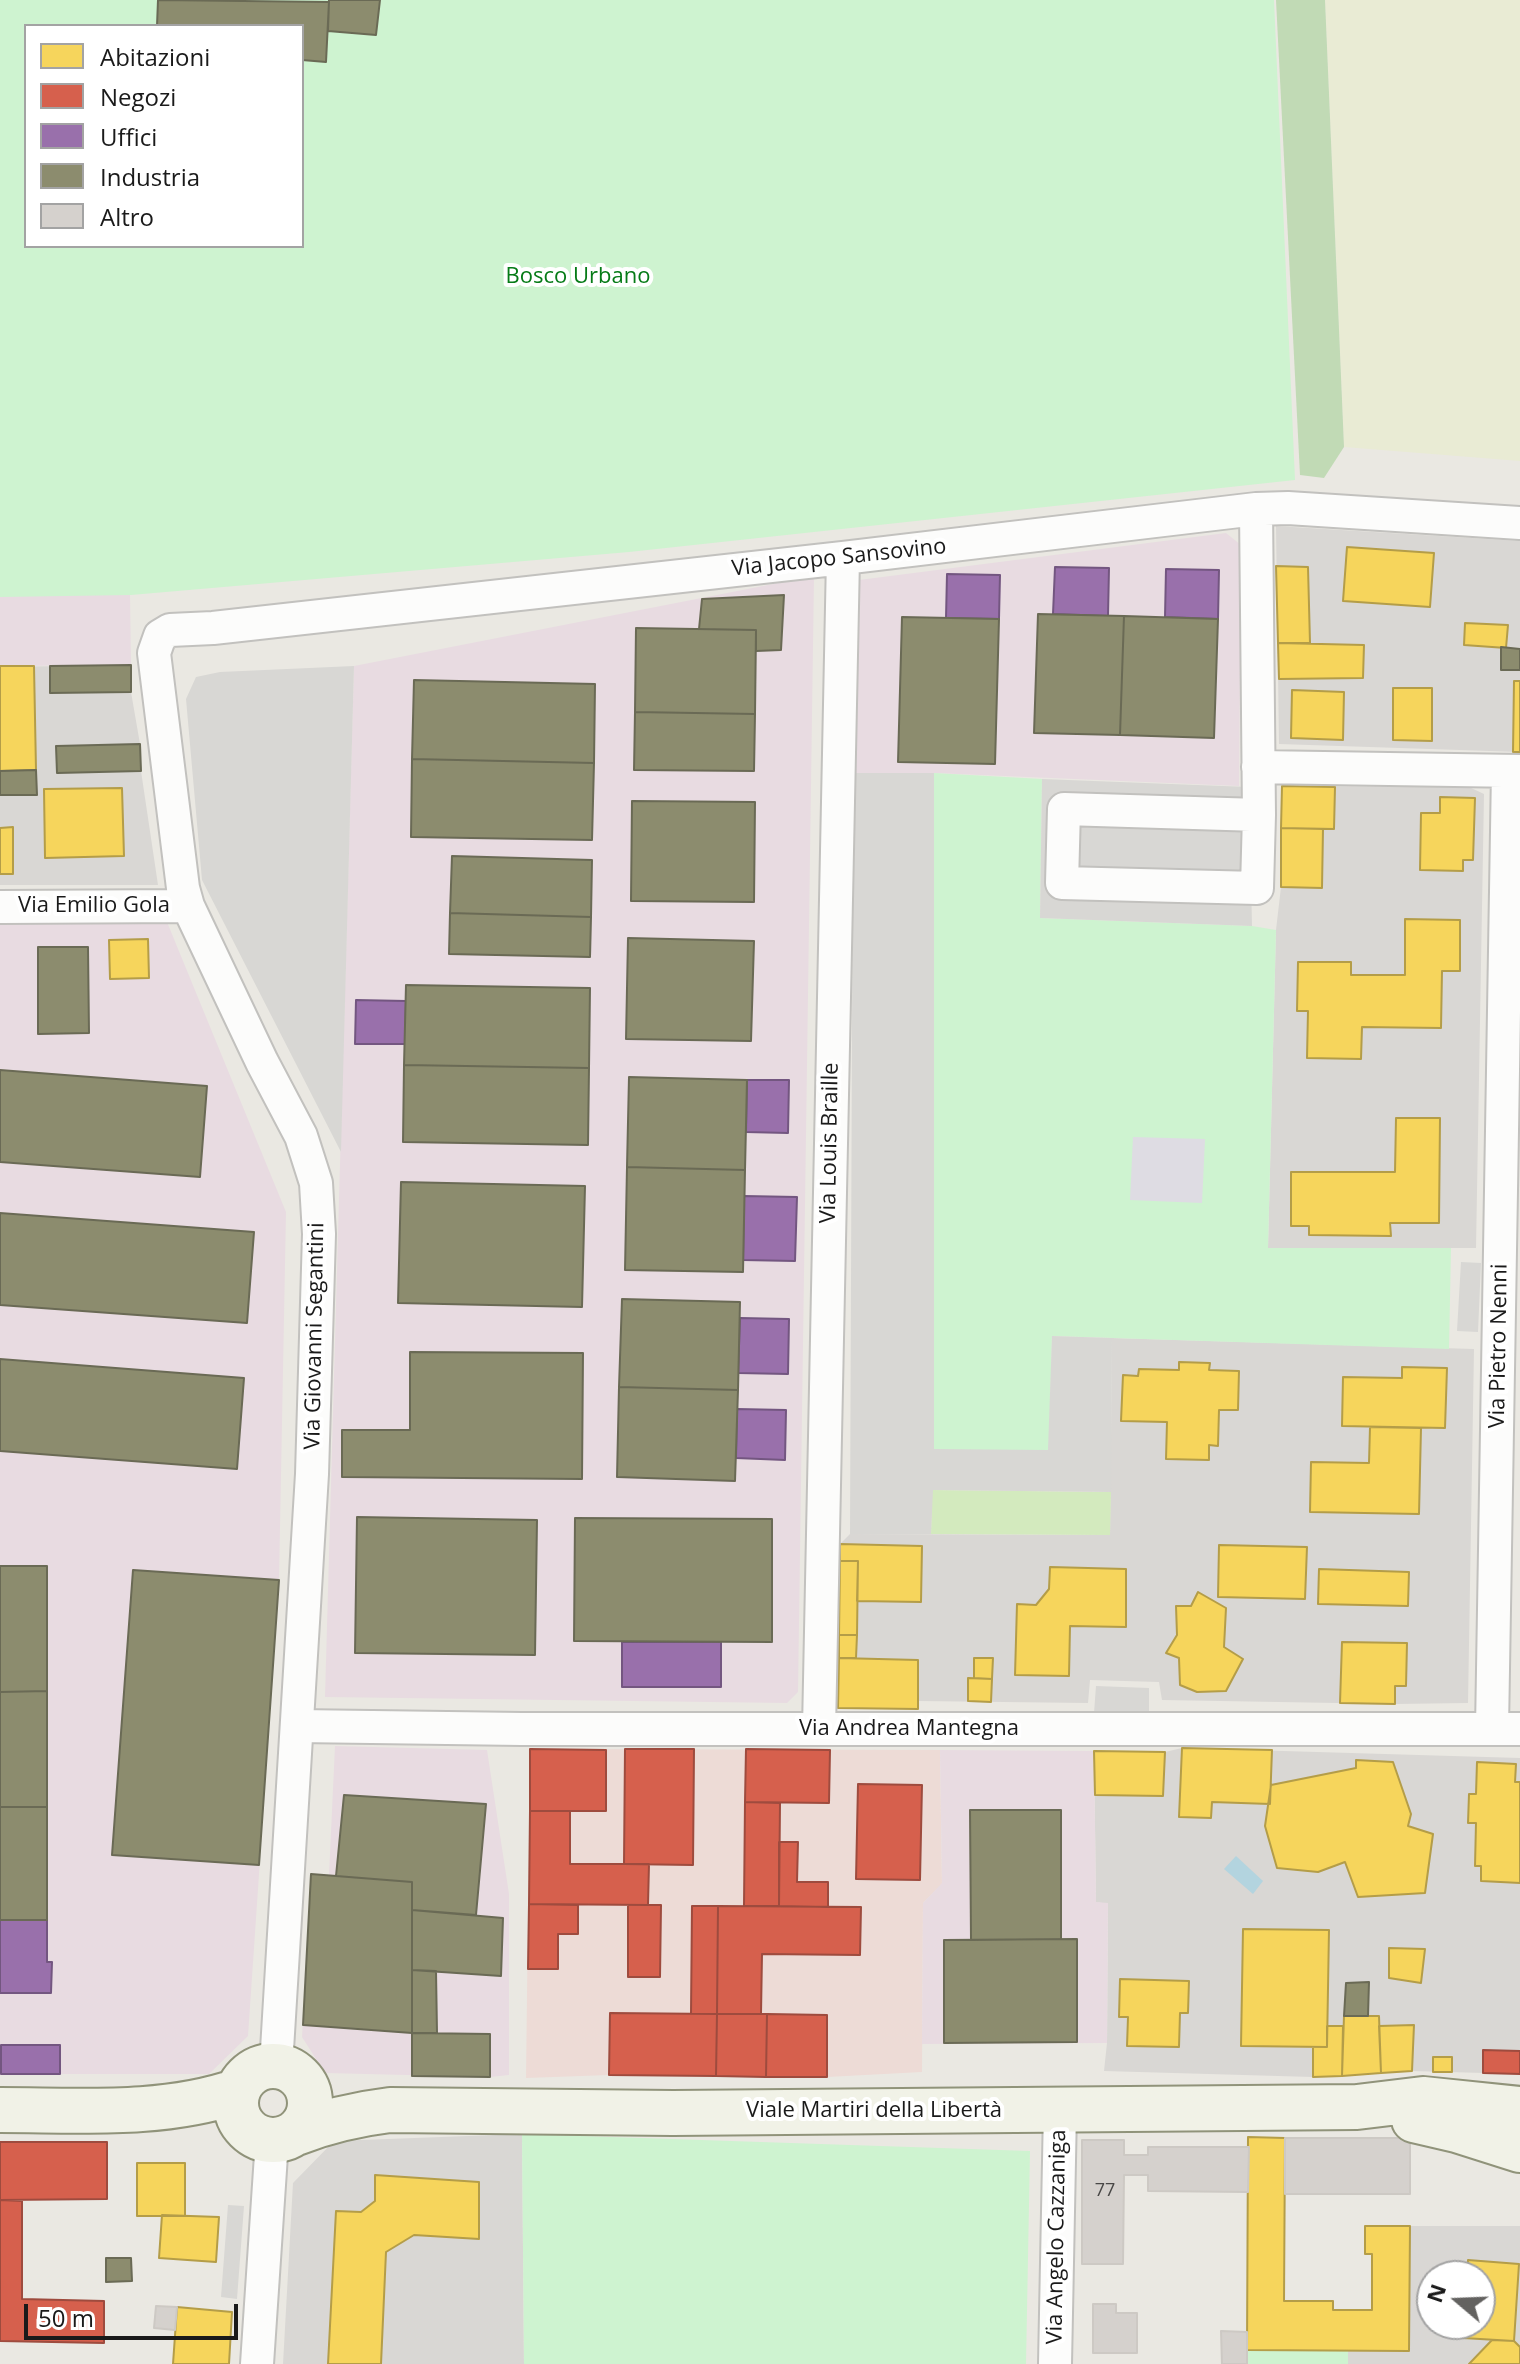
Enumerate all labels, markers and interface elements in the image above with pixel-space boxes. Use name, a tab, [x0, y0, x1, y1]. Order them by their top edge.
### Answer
legend	[24, 24, 304, 248]
text: Abitazioni	[100, 40, 210, 73]
text: Negozi	[100, 80, 176, 113]
text: Uffici	[100, 120, 157, 153]
text: Industria	[100, 160, 200, 193]
text: Altro	[100, 200, 154, 233]
park label: Bosco Urbano	[506, 264, 650, 290]
street label: Via Jacopo Sansovino	[730, 534, 948, 582]
street label: Via Emilio Gola	[18, 893, 170, 919]
street label: Via Louis Braille	[815, 1062, 845, 1224]
street label: Via Giovanni Segantini	[300, 1222, 330, 1450]
street label: Via Pietro Nenni	[1484, 1263, 1514, 1429]
street label: Via Andrea Mantegna	[799, 1716, 1019, 1742]
street label: Viale Martiri della Libertà	[746, 2098, 1002, 2124]
street label: Via Angelo Cazzaniga	[1042, 2129, 1072, 2345]
house number: 77	[1095, 2180, 1115, 2202]
north arrow	[1416, 2260, 1496, 2340]
text: N	[1418, 2280, 1452, 2306]
scale bar	[28, 2288, 242, 2338]
text: 50 m	[38, 2301, 94, 2334]

